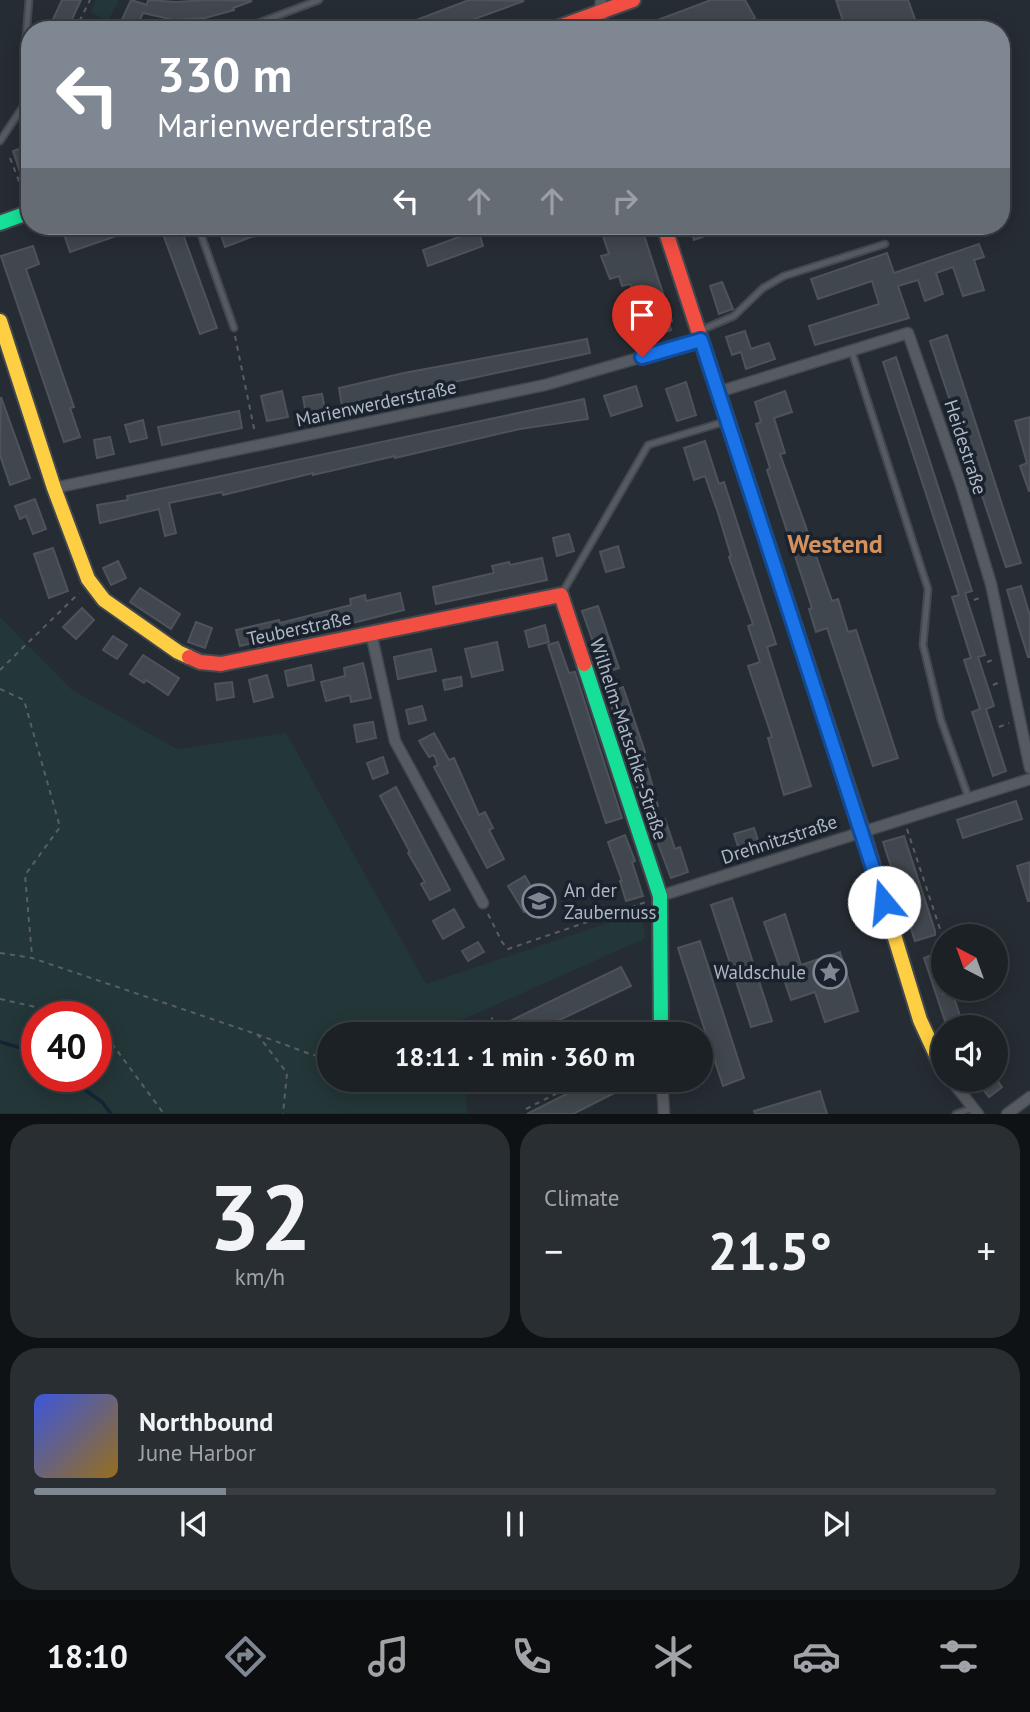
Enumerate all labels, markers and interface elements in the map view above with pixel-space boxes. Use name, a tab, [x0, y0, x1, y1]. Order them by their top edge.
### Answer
text: 330 m	[157, 42, 292, 106]
icon: left	[42, 49, 133, 140]
text: Marienwerderstraße	[157, 104, 432, 146]
icon: left	[387, 182, 425, 220]
icon: ahead	[460, 182, 498, 220]
icon: ahead	[533, 182, 571, 220]
icon: right	[606, 182, 644, 220]
pin	[612, 285, 672, 357]
icon: arrive	[623, 296, 661, 334]
street label: Marienwerderstraße	[294, 374, 458, 432]
street label: Heidestraße	[939, 396, 993, 498]
district label: Westend	[787, 527, 883, 560]
street label: Teuberstraße	[245, 605, 353, 651]
street label: Wilhelm-Matschke-Straße	[585, 635, 673, 843]
street label: Drehnitzstraße	[718, 809, 840, 869]
position arrow	[847, 865, 921, 939]
place label: An der Zaubernuss	[564, 878, 657, 924]
school or university icon: An der Zaubernuss	[520, 882, 558, 920]
north arrow	[931, 924, 1008, 1001]
map controls	[931, 924, 1008, 1092]
place icon: Waldschule	[811, 953, 849, 991]
place label: Waldschule	[713, 960, 806, 984]
speed limit sign: 40	[21, 1001, 112, 1092]
button: sound	[931, 1015, 1008, 1092]
text: 18:11 · 1 min · 360 m	[395, 1040, 635, 1073]
text: 32	[208, 1157, 312, 1275]
text: Climate	[544, 1183, 619, 1212]
text: 21.5°	[708, 1217, 832, 1284]
text: −	[544, 1226, 563, 1275]
text: +	[977, 1226, 996, 1275]
text: km/h	[235, 1262, 285, 1291]
text: Northbound	[139, 1405, 273, 1438]
text: June Harbor	[139, 1438, 256, 1467]
icon: previous	[175, 1505, 213, 1543]
icon: pause	[496, 1505, 534, 1543]
icon: next	[817, 1505, 855, 1543]
icon: directions	[221, 1632, 270, 1681]
icon: music	[364, 1632, 413, 1681]
icon: phone	[507, 1632, 556, 1681]
icon: climate	[649, 1632, 698, 1681]
icon: car	[792, 1632, 841, 1681]
icon: filters	[934, 1632, 983, 1681]
text: 18:10	[47, 1635, 128, 1677]

